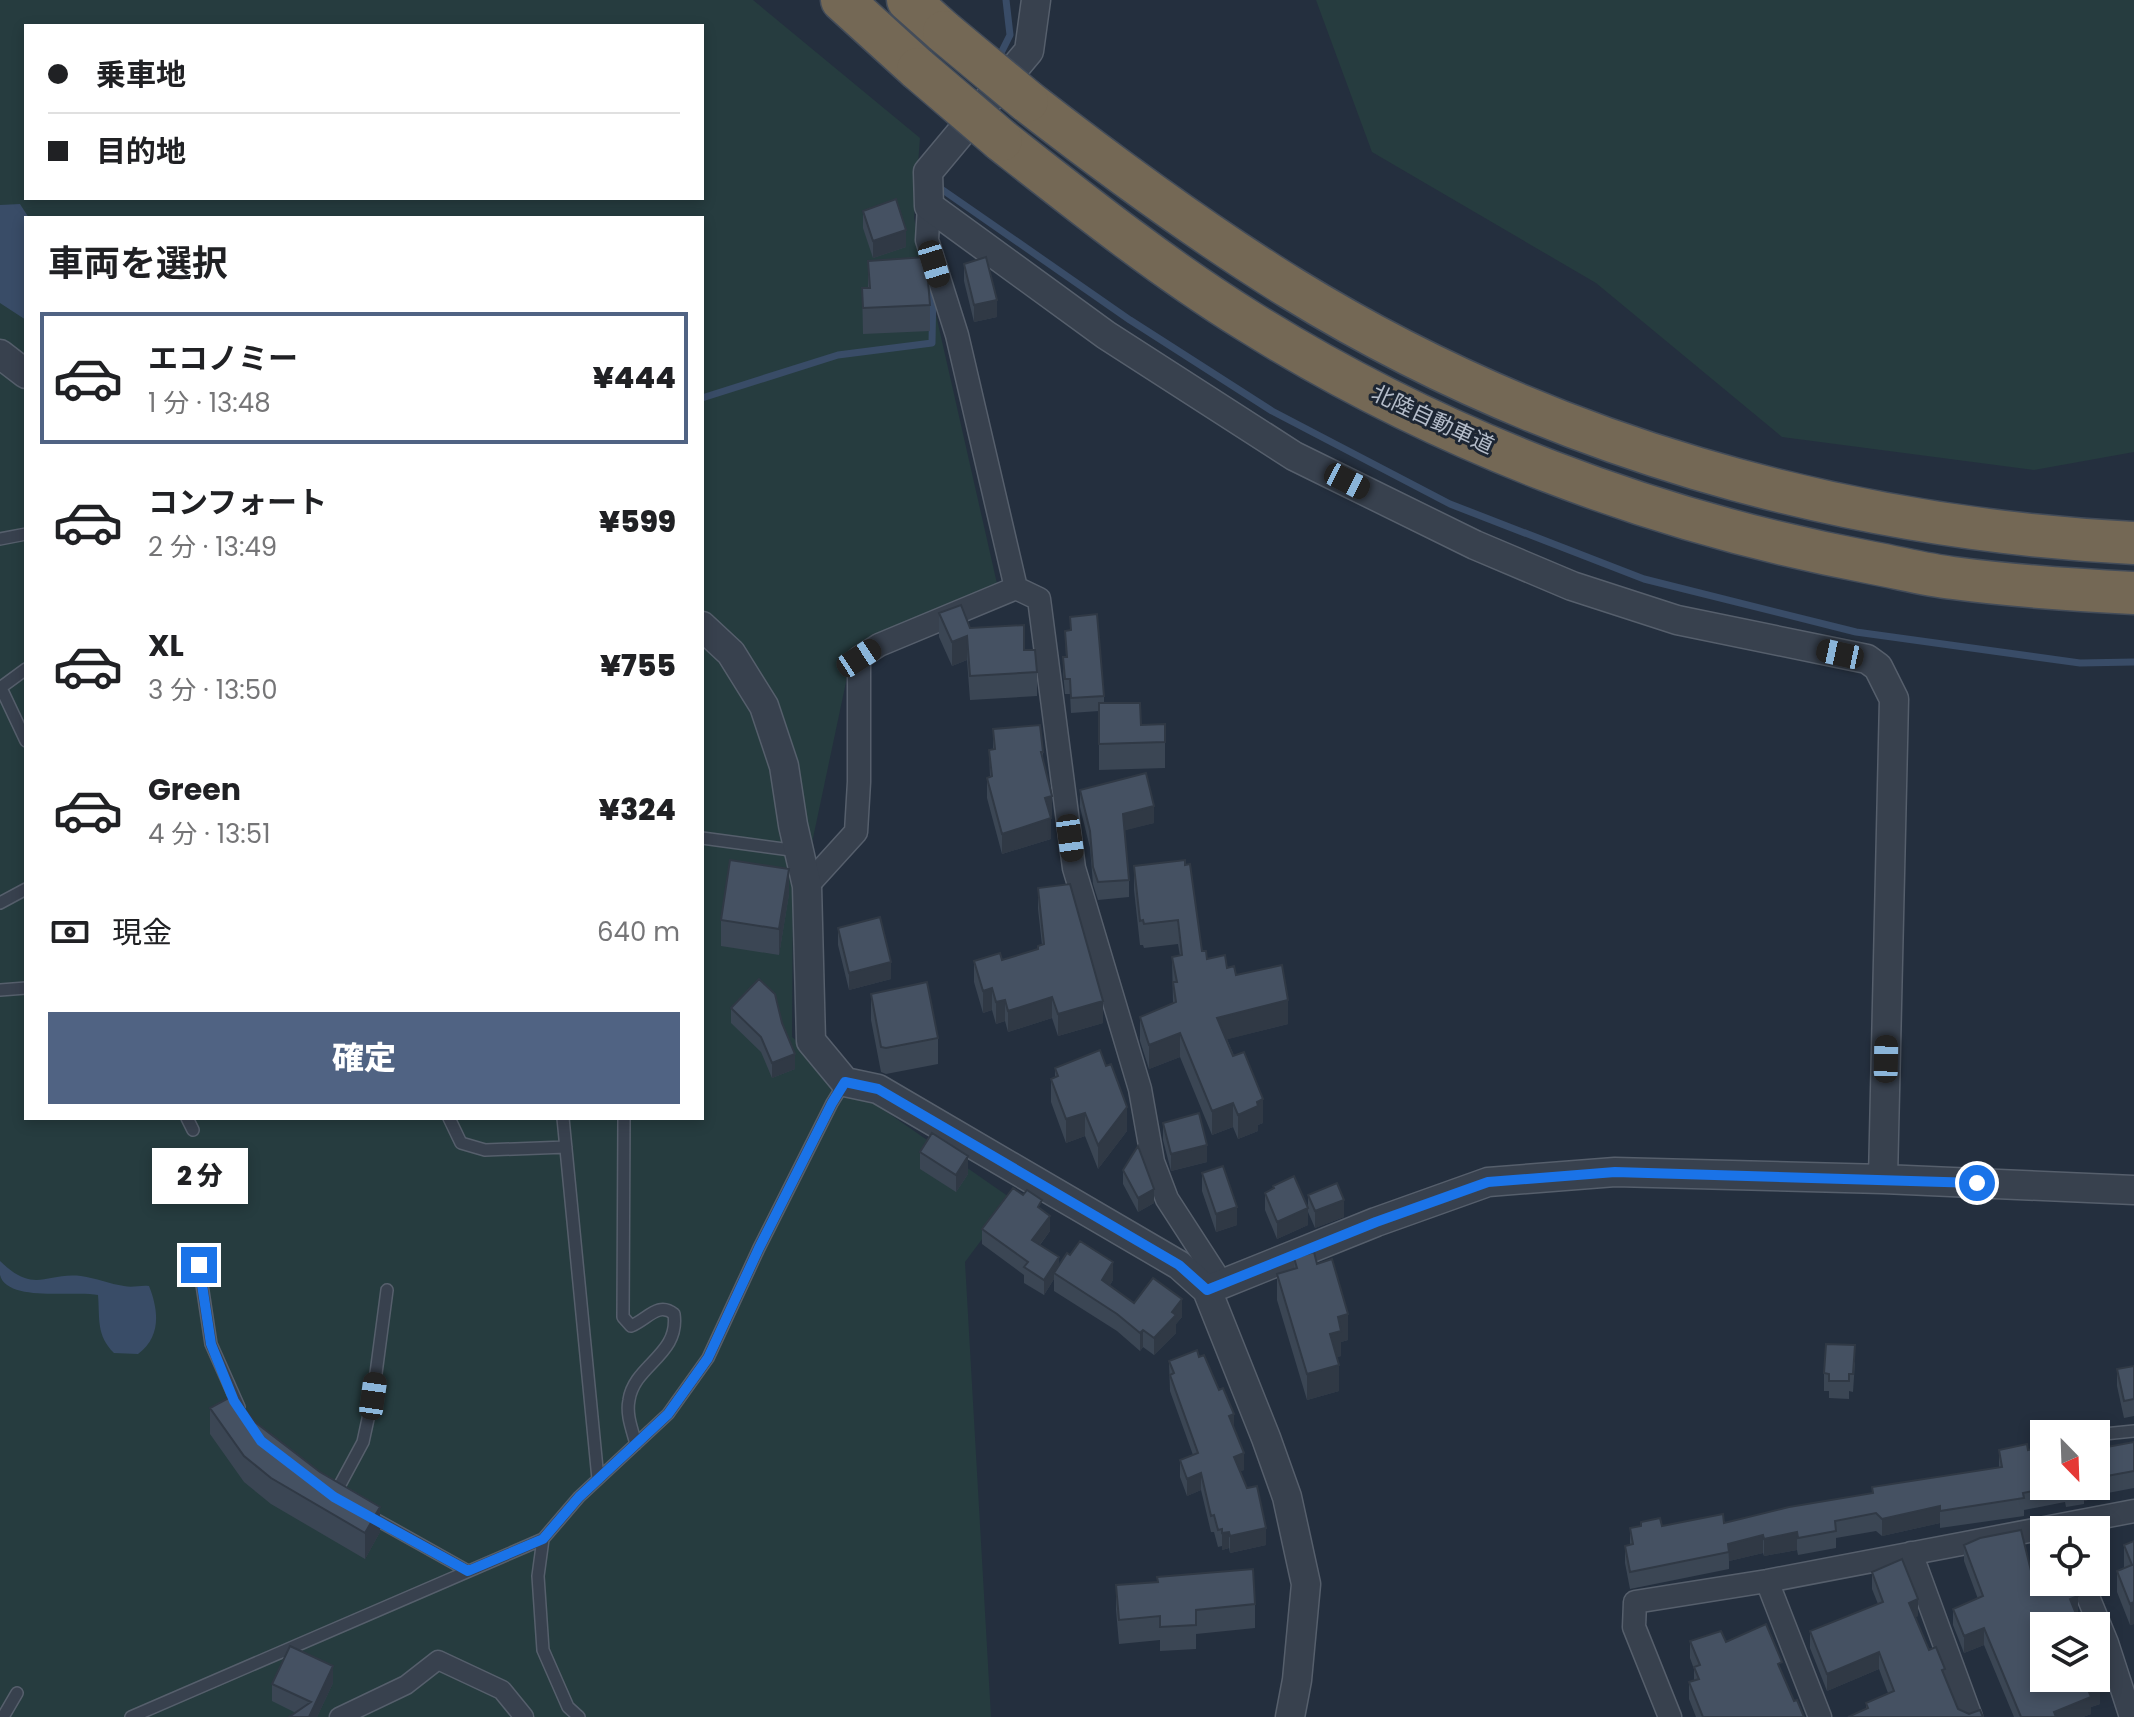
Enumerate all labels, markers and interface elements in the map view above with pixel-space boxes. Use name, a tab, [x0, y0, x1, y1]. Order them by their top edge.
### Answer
text: 乗車地	[96, 53, 186, 96]
text: 目的地	[96, 130, 186, 173]
text: 車両を選択	[48, 238, 228, 289]
car	[916, 238, 952, 290]
text: エコノミー	[148, 337, 298, 380]
icon: car	[52, 342, 124, 414]
text: ¥444	[593, 356, 676, 399]
street label: 北陸自動車道	[1366, 378, 1499, 461]
text: 1 分 · 13:48	[148, 385, 271, 421]
car	[1320, 459, 1374, 503]
text: コンフォート	[148, 481, 327, 524]
icon: car	[52, 486, 124, 558]
text: ¥599	[599, 500, 676, 543]
text: 2 分 · 13:49	[148, 529, 277, 565]
text: XL	[148, 624, 184, 667]
icon: car	[52, 630, 124, 702]
car	[832, 635, 886, 681]
car	[1814, 637, 1866, 671]
text: ¥755	[600, 644, 676, 687]
text: 3 分 · 13:50	[148, 672, 277, 708]
text: Green	[148, 768, 241, 811]
icon: car	[52, 774, 124, 846]
text: ¥324	[599, 788, 676, 831]
car	[1055, 813, 1085, 863]
text: 4 分 · 13:51	[148, 816, 271, 852]
icon: cash	[48, 910, 92, 954]
text: 現金	[112, 911, 172, 954]
text: 640 m	[597, 914, 680, 950]
button: 確定	[48, 1012, 680, 1104]
car	[1874, 1035, 1898, 1083]
callout: 2 分	[151, 1149, 247, 1205]
text: 2 分	[177, 1158, 223, 1194]
route start	[1959, 1165, 1995, 1201]
route end	[181, 1247, 217, 1283]
car	[358, 1371, 388, 1421]
north arrow	[2030, 1420, 2110, 1500]
map controls	[2030, 1420, 2110, 1692]
button: locate	[2030, 1516, 2110, 1596]
button: layers	[2030, 1612, 2110, 1692]

